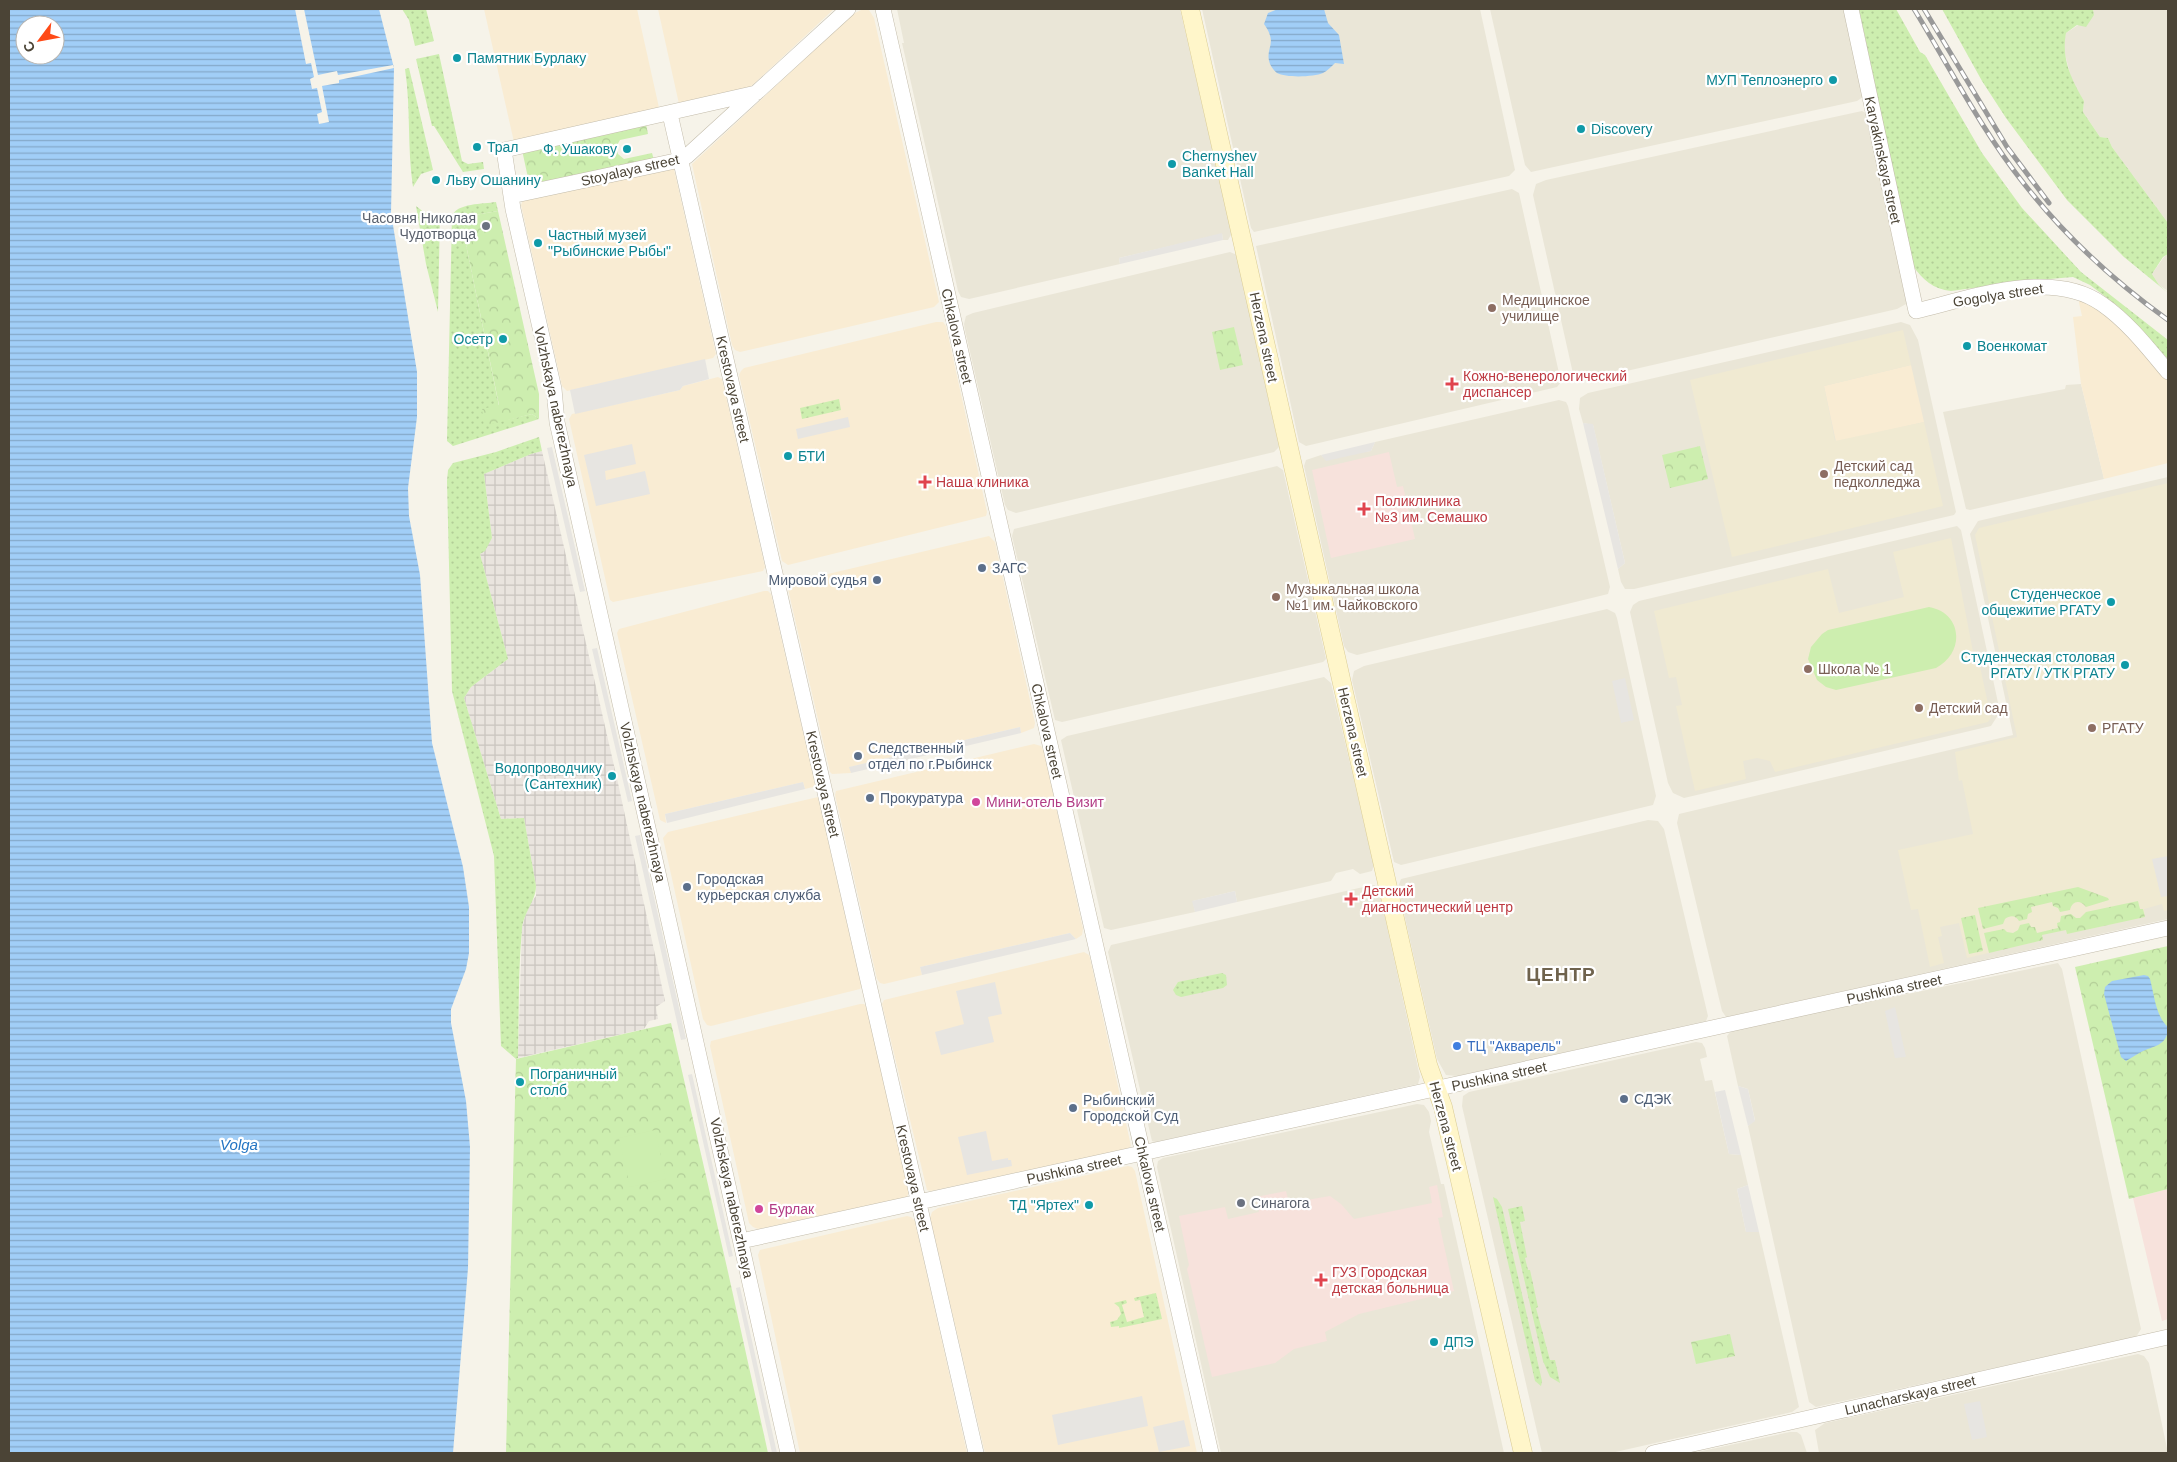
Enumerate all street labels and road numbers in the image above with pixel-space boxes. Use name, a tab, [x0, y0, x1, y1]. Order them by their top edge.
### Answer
street label: Karyakinskaya street	[1862, 95, 1904, 225]
street label: Stoyalaya street	[579, 151, 681, 189]
street label: Gogolya street	[1952, 280, 2044, 310]
street label: Chkalova street	[938, 287, 976, 385]
street label: Herzena street	[1247, 290, 1281, 384]
street label: Volzhskaya naberezhnaya	[531, 325, 581, 489]
street label: Krestovaya street	[713, 334, 753, 444]
street label: Chkalova street	[1028, 682, 1066, 780]
street label: Herzena street	[1335, 685, 1371, 779]
street label: Volzhskaya naberezhnaya	[617, 721, 669, 884]
street label: Krestovaya street	[803, 729, 843, 839]
street label: Pushkina street	[1845, 971, 1943, 1007]
street label: Pushkina street	[1450, 1058, 1548, 1094]
street label: Herzena street	[1426, 1080, 1466, 1173]
street label: Volzhskaya naberezhnaya	[707, 1116, 757, 1280]
street label: Krestovaya street	[893, 1123, 933, 1233]
street label: Chkalova street	[1131, 1135, 1169, 1233]
street label: Pushkina street	[1025, 1151, 1123, 1187]
street label: Lunacharskaya street	[1843, 1372, 1977, 1418]

